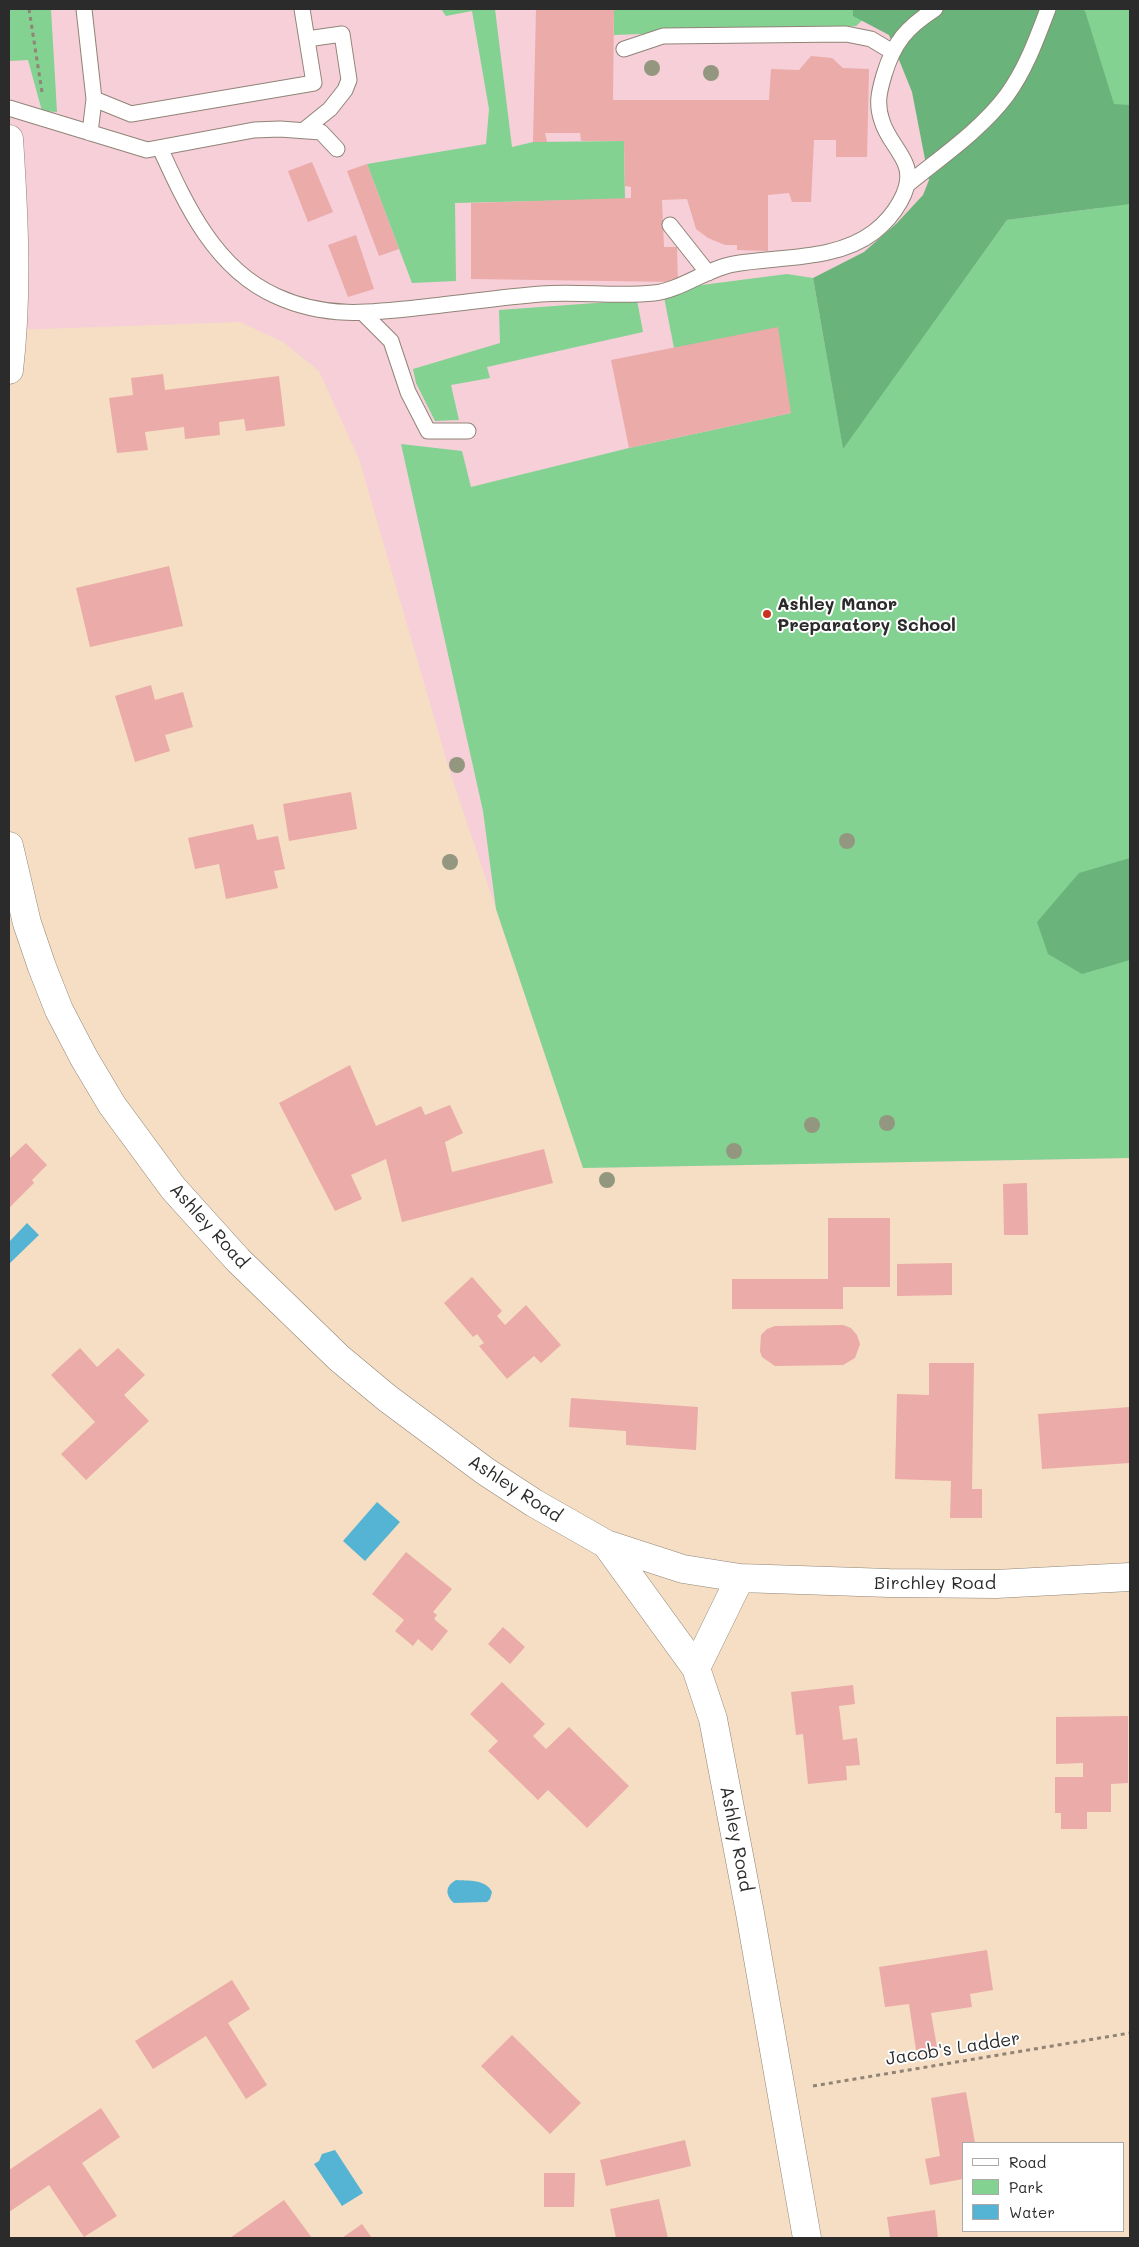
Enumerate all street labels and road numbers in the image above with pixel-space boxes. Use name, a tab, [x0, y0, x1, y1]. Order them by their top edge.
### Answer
street label: Ashley Road	[165, 1179, 253, 1273]
street label: Ashley Road	[464, 1451, 566, 1527]
street label: Birchley Road	[874, 1572, 996, 1594]
street label: Ashley Road	[715, 1784, 757, 1894]
street label: Jacob's Ladder	[884, 2028, 1022, 2070]

